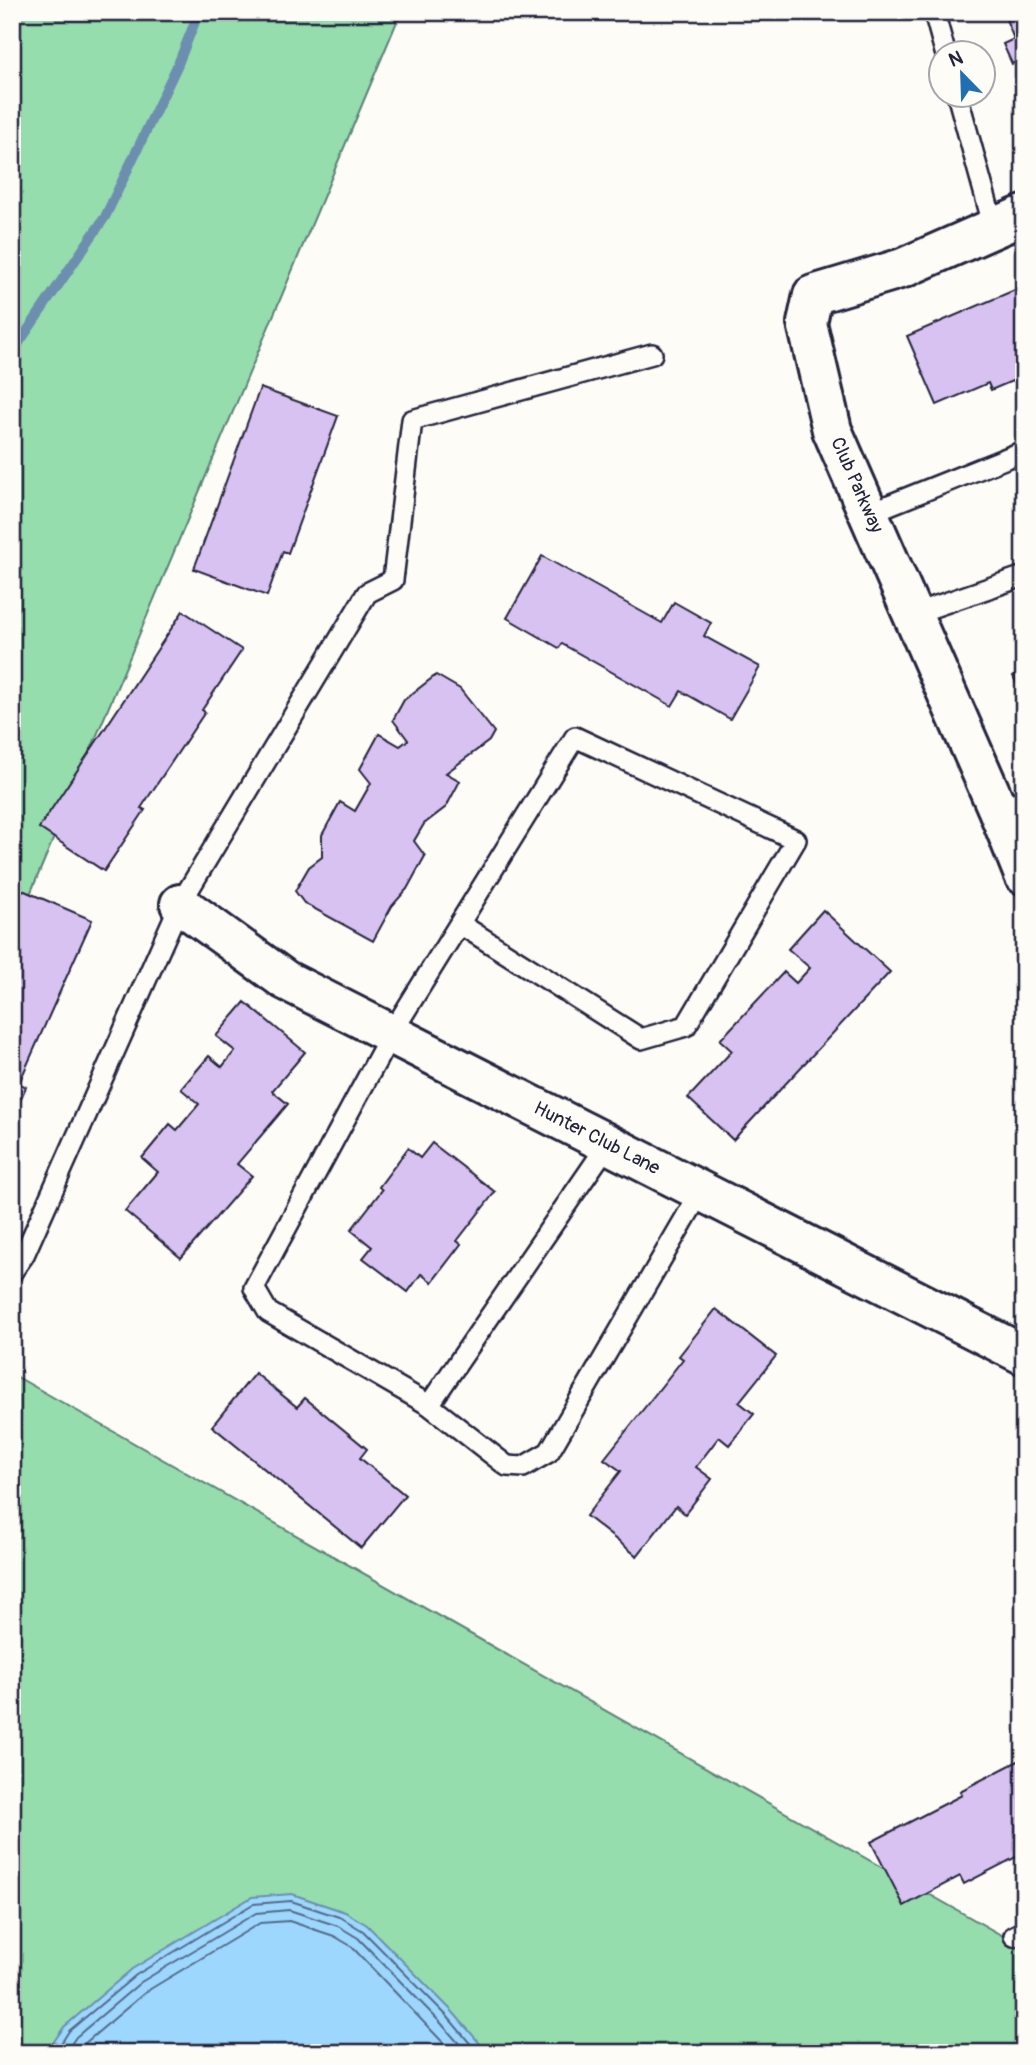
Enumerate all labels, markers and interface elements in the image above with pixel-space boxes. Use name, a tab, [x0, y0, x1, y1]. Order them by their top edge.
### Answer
north arrow	[928, 38, 998, 108]
text: N	[945, 46, 966, 73]
street label: Club Parkway	[825, 433, 889, 537]
street label: Hunter Club Lane	[530, 1096, 665, 1180]

